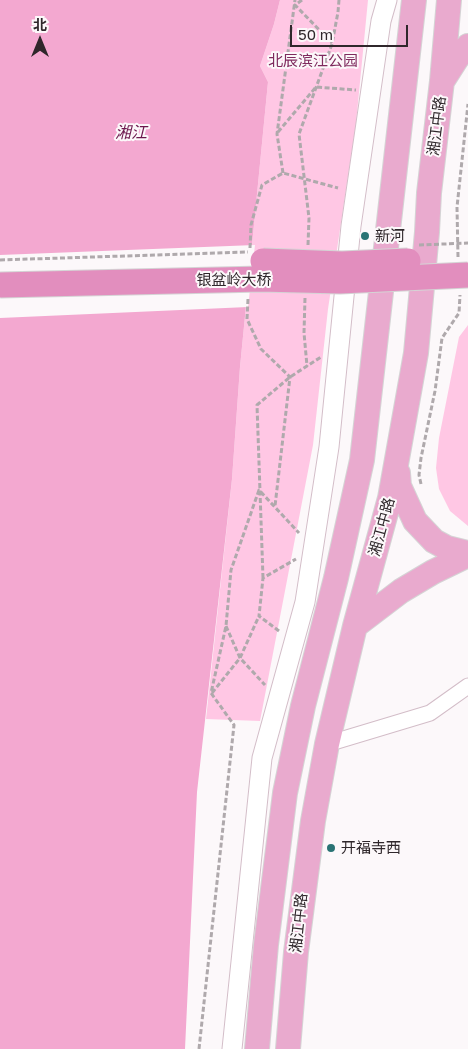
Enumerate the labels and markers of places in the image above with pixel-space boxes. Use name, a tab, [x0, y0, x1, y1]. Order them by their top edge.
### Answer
place label: 新河	[375, 227, 405, 245]
marker: 新河	[359, 230, 371, 242]
place label: 开福寺西	[341, 839, 401, 857]
marker: 开福寺西	[325, 842, 337, 854]

